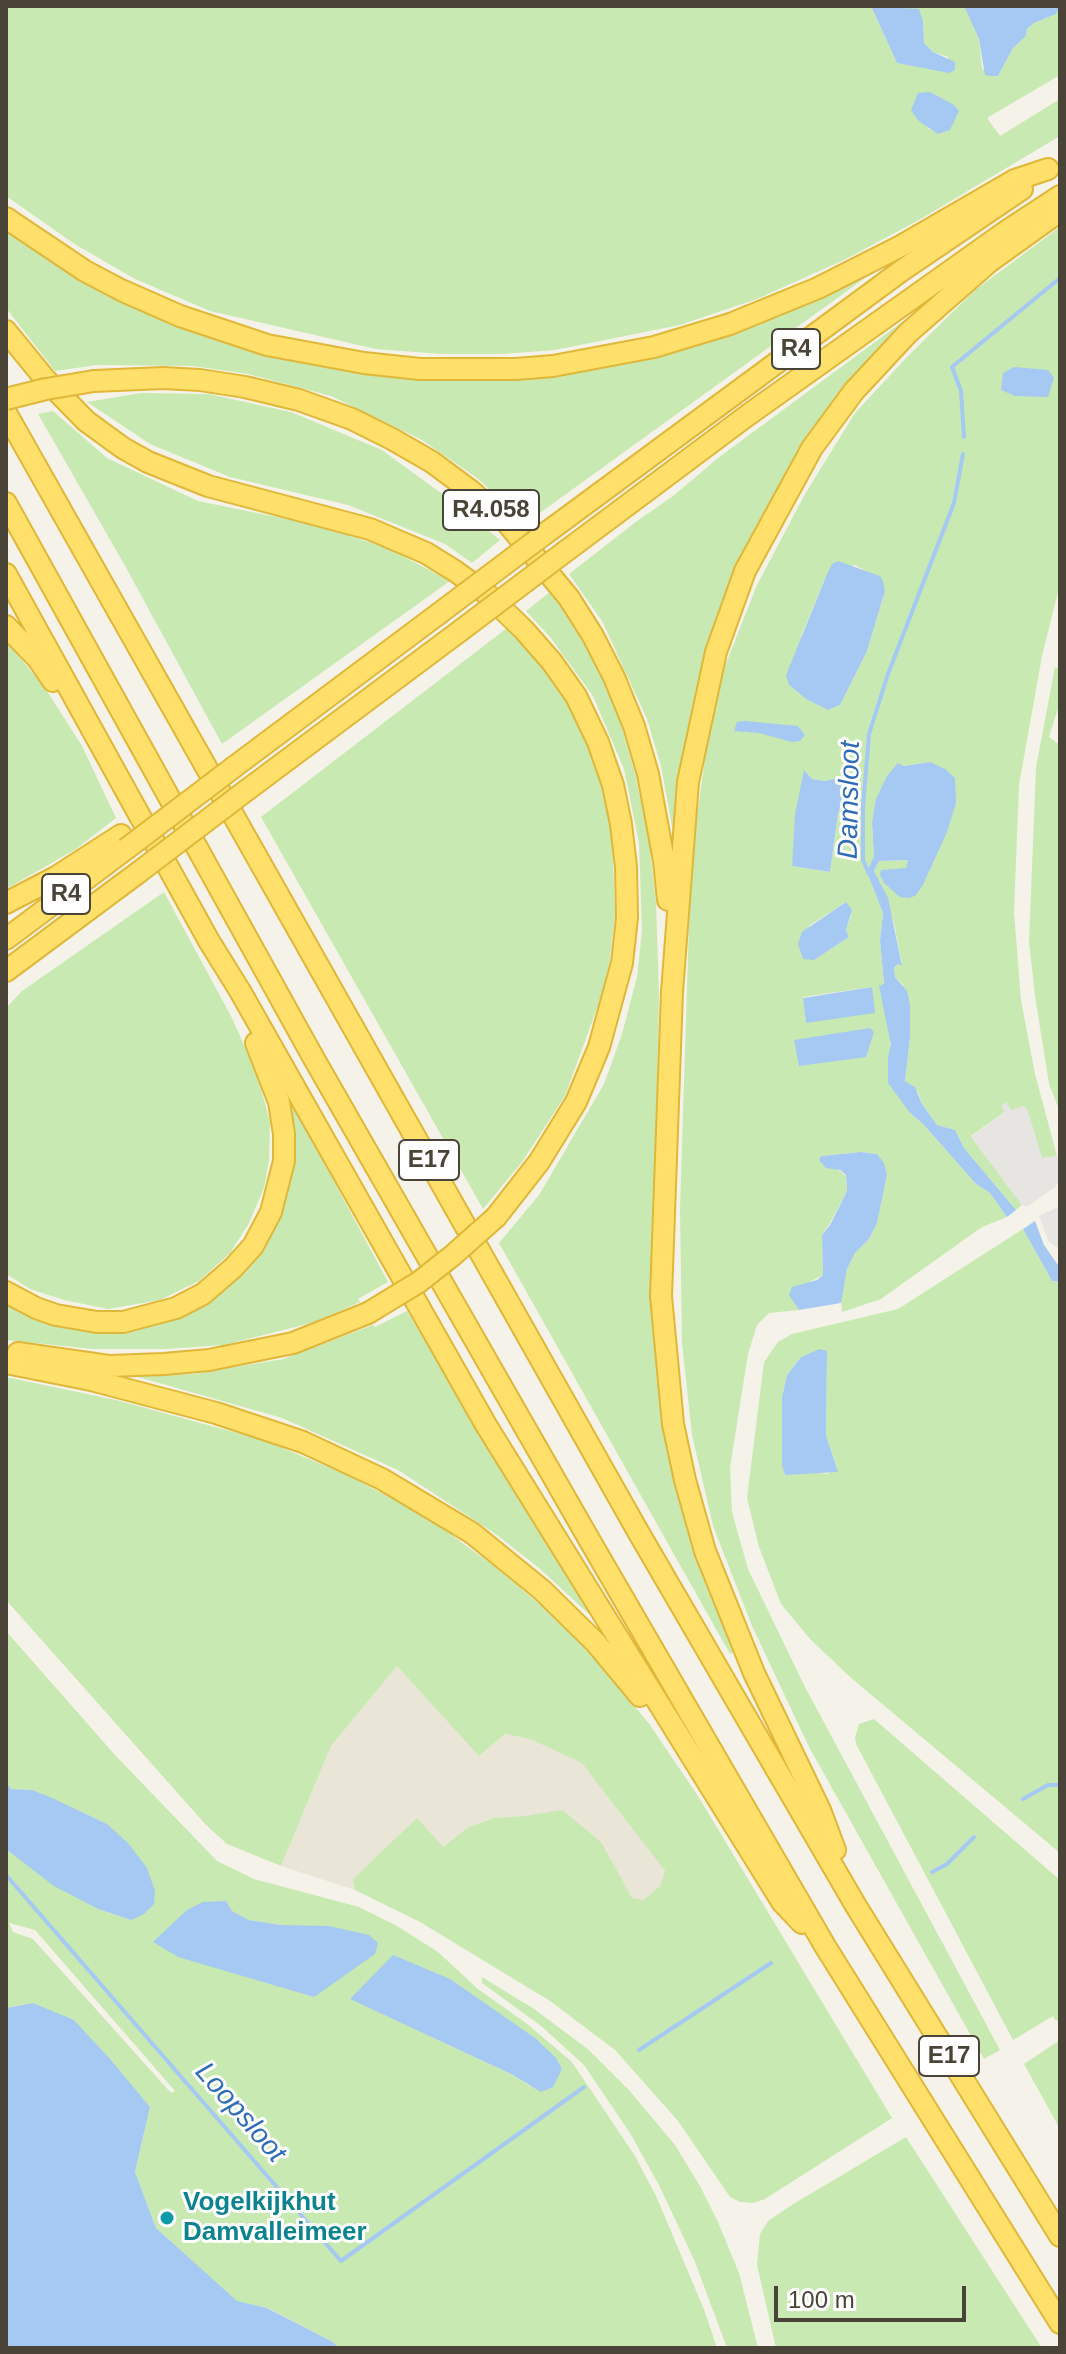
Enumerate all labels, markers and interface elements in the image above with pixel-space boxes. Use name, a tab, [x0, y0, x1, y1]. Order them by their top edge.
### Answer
road number: R4	[772, 329, 820, 369]
road number: R4.058	[443, 490, 539, 530]
water label: Damsloot	[832, 741, 868, 859]
road number: R4	[42, 874, 90, 914]
road number: E17	[399, 1140, 459, 1180]
road number: E17	[919, 2036, 979, 2076]
water label: Loopsloot	[187, 2056, 293, 2170]
place label: Vogelkijkhut Damvalleimeer	[183, 2187, 367, 2248]
marker: Vogelkijkhut Damvalleimeer	[158, 2209, 176, 2227]
scale bar	[778, 2270, 970, 2320]
text: 100 m	[788, 2286, 855, 2313]

